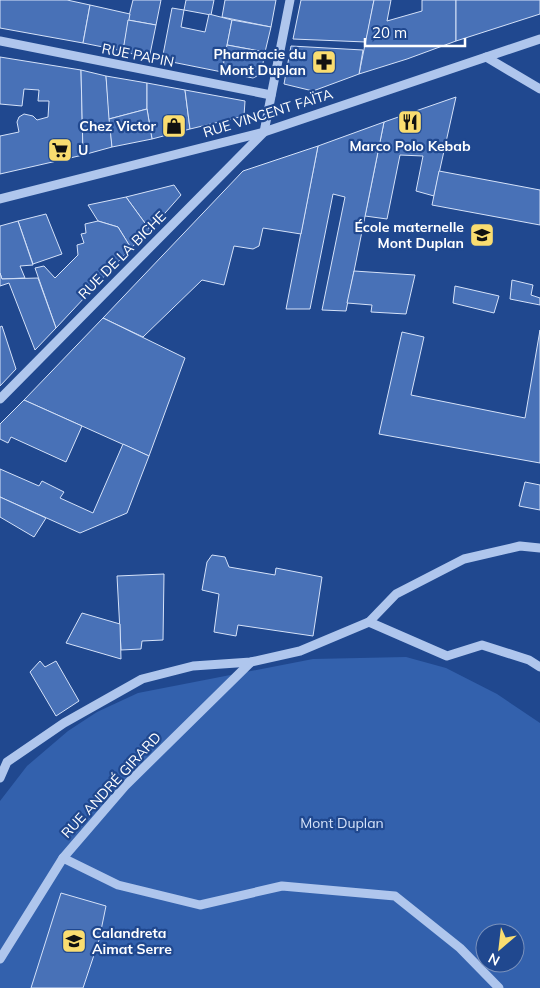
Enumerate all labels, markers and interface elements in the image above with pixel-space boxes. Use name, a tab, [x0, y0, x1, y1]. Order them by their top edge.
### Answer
scale bar	[365, 15, 465, 47]
text: 20 m	[372, 23, 407, 42]
street label: RUE PAPIN	[100, 39, 176, 71]
place label: Pharmacie du Mont Duplan	[214, 45, 306, 79]
pharmacy icon: Pharmacie du Mont Duplan	[311, 49, 337, 75]
street label: RUE VINCENT FAÏTA	[201, 84, 336, 141]
restaurant icon: Marco Polo Kebab	[397, 109, 423, 135]
shop icon: Chez Victor	[161, 113, 187, 139]
place label: Chez Victor	[79, 117, 156, 135]
supermarket icon: U	[47, 137, 73, 163]
place label: Marco Polo Kebab	[349, 137, 471, 155]
place label: U	[78, 141, 88, 159]
street label: RUE DE LA BICHE	[74, 207, 170, 303]
place label: École maternelle Mont Duplan	[355, 218, 464, 252]
school or university icon: École maternelle Mont Duplan	[469, 222, 495, 248]
street label: RUE ANDRÉ GIRARD	[57, 728, 165, 842]
park label: Mont Duplan	[300, 814, 384, 832]
north arrow	[475, 923, 525, 973]
place label: Calandreta Aimat Serre	[92, 924, 172, 958]
school or university icon: Calandreta Aimat Serre	[61, 928, 87, 954]
text: N	[485, 949, 503, 970]

